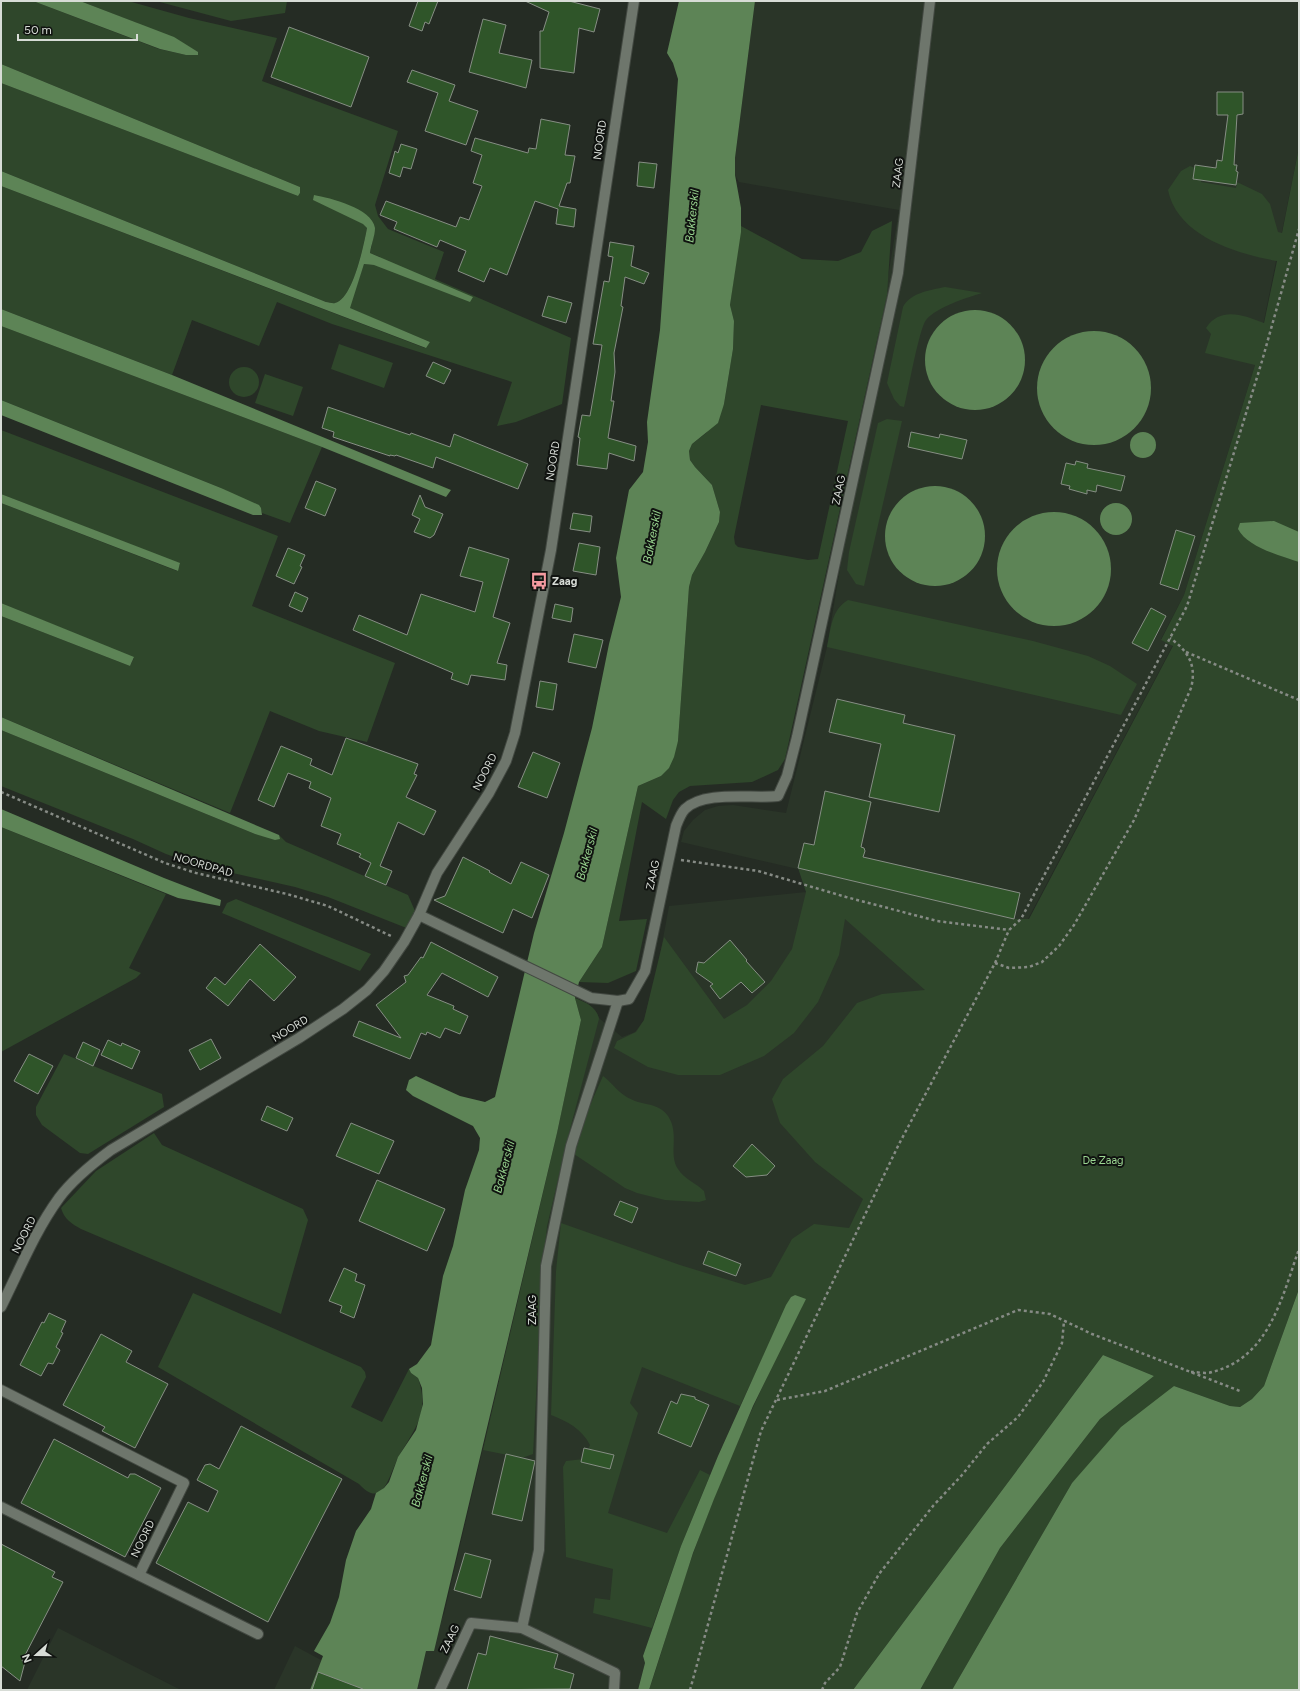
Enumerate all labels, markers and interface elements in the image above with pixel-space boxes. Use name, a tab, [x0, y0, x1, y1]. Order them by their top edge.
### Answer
scale bar	[18, 16, 137, 42]
text: 50 m	[24, 23, 52, 37]
street label: NOORD	[591, 119, 609, 161]
street label: ZAAG	[890, 157, 906, 189]
water label: Bakkerskil	[682, 188, 702, 243]
street label: NOORD	[543, 440, 563, 482]
street label: ZAAG	[830, 474, 848, 506]
water label: Bakkerskil	[640, 509, 664, 565]
bus stop icon: Zaag	[529, 571, 549, 591]
place label: Zaag	[552, 575, 577, 588]
street label: NOORD	[470, 751, 500, 793]
water label: Bakkerskil	[573, 826, 601, 882]
street label: NOORDPAD	[172, 850, 235, 880]
street label: ZAAG	[644, 859, 662, 891]
street label: NOORD	[269, 1013, 311, 1045]
water label: Bakkerskil	[490, 1139, 518, 1195]
park label: De Zaag	[1082, 1154, 1124, 1167]
street label: NOORD	[9, 1214, 39, 1256]
street label: ZAAG	[526, 1295, 539, 1325]
water label: Bakkerskil	[408, 1453, 436, 1509]
street label: NOORD	[128, 1518, 158, 1560]
street label: ZAAG	[438, 1623, 462, 1655]
north arrow	[16, 1635, 56, 1675]
text: N	[20, 1652, 35, 1665]

